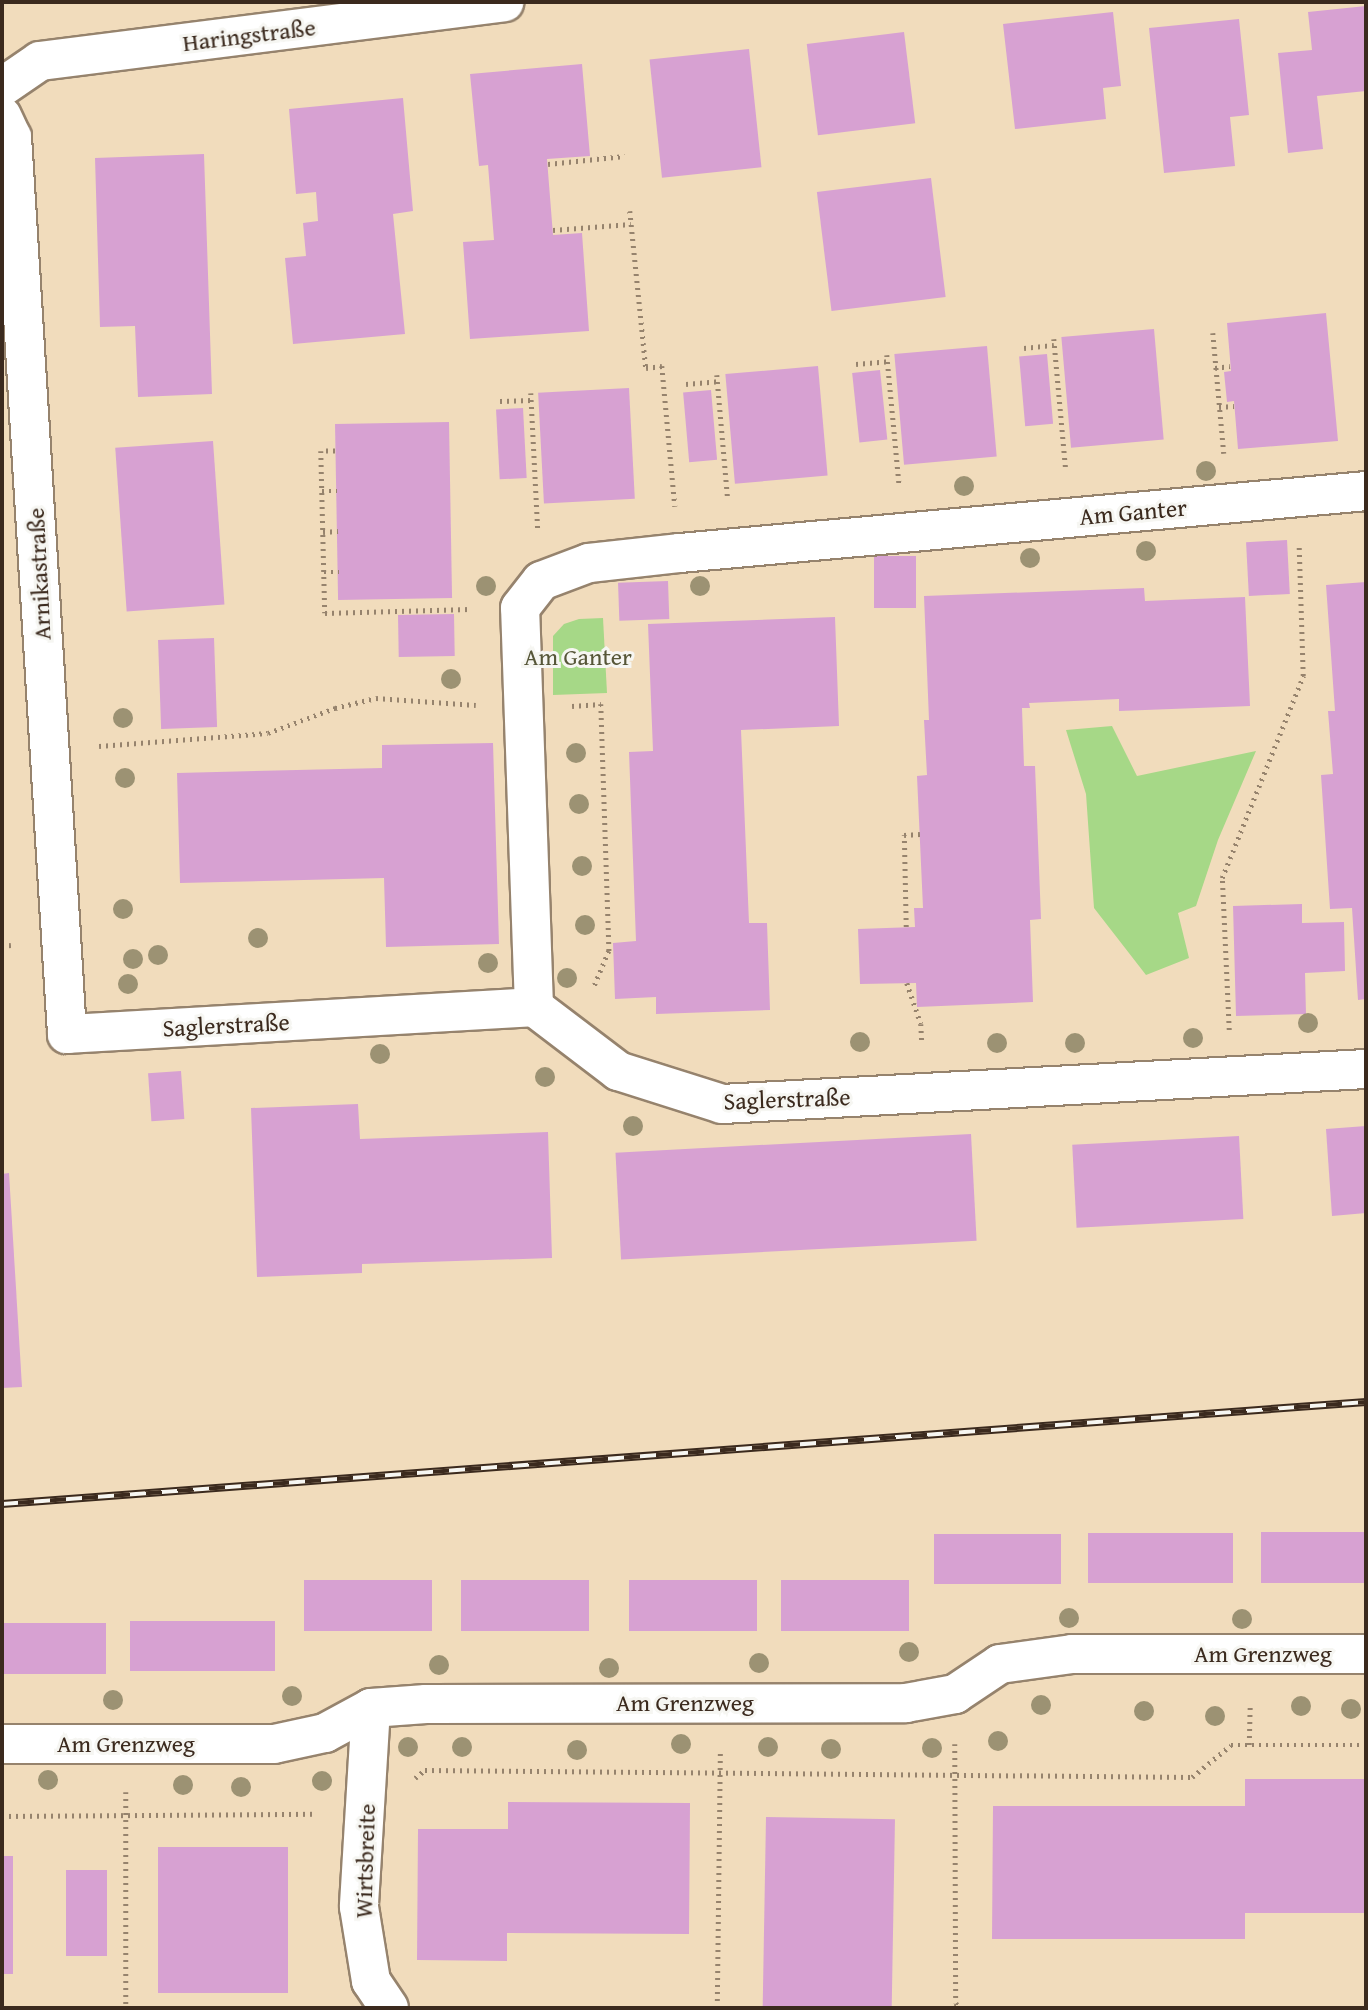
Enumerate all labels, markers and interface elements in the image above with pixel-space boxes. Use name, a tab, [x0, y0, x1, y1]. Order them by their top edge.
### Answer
street label: Haringstraße	[181, 13, 317, 57]
street label: Am Ganter	[1078, 493, 1188, 531]
street label: Arnikastraße	[21, 507, 57, 641]
park label: Am Ganter	[524, 643, 632, 671]
street label: Saglerstraße	[162, 1007, 290, 1043]
street label: Saglerstraße	[723, 1082, 851, 1116]
street label: Am Grenzweg	[1194, 1640, 1332, 1668]
street label: Am Grenzweg	[616, 1689, 754, 1717]
street label: Am Grenzweg	[57, 1730, 195, 1758]
street label: Wirtsbreite	[349, 1803, 381, 1919]

